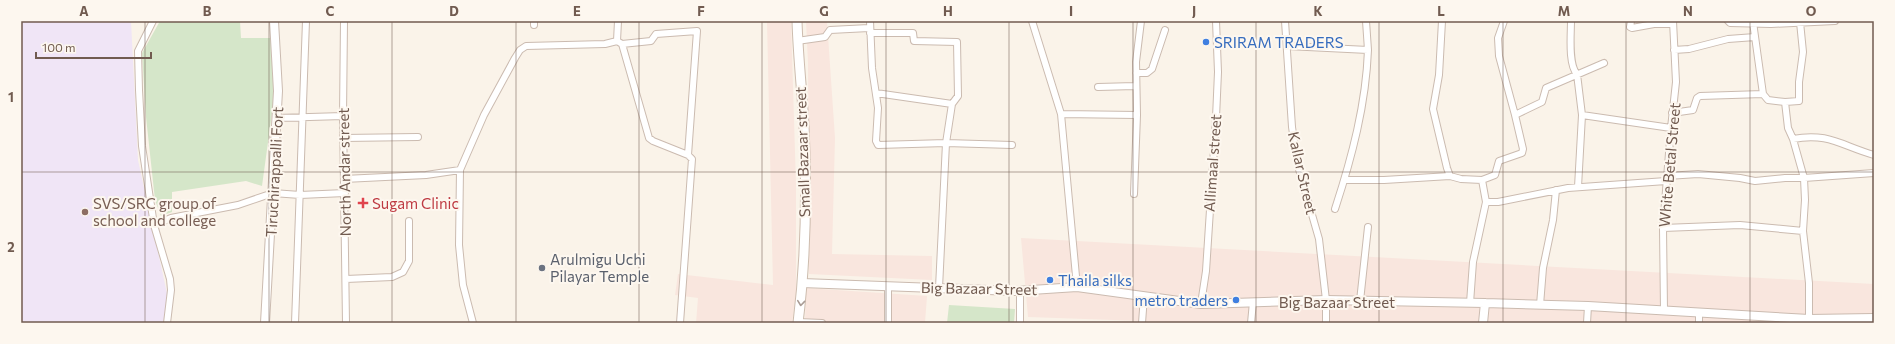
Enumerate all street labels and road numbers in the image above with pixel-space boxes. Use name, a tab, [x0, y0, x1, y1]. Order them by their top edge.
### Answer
street label: Small Bazaar street	[791, 87, 813, 217]
street label: White Betal Street	[1655, 102, 1683, 228]
street label: Tiruchirappalli Fort	[262, 106, 286, 238]
street label: North Andar street	[334, 107, 354, 237]
street label: Allimaal street	[1200, 114, 1224, 212]
street label: Kallar Street	[1285, 130, 1321, 216]
street label: Big Bazaar Street	[921, 278, 1037, 298]
street label: Big Bazaar Street	[1279, 293, 1395, 311]

